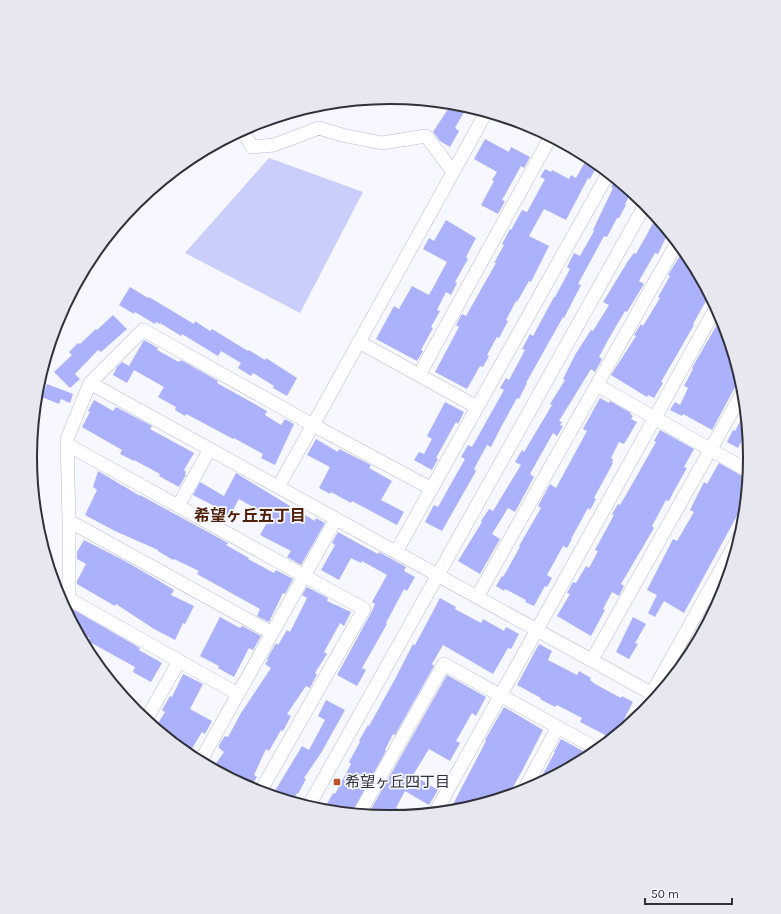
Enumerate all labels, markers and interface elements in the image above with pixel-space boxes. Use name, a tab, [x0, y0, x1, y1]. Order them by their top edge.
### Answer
district label: 希望ヶ丘五丁目	[194, 506, 306, 525]
place label: 希望ヶ丘四丁目	[345, 773, 450, 791]
marker: 希望ヶ丘四丁目	[332, 777, 342, 787]
scale bar	[645, 880, 732, 906]
text: 50 m	[651, 887, 679, 901]

